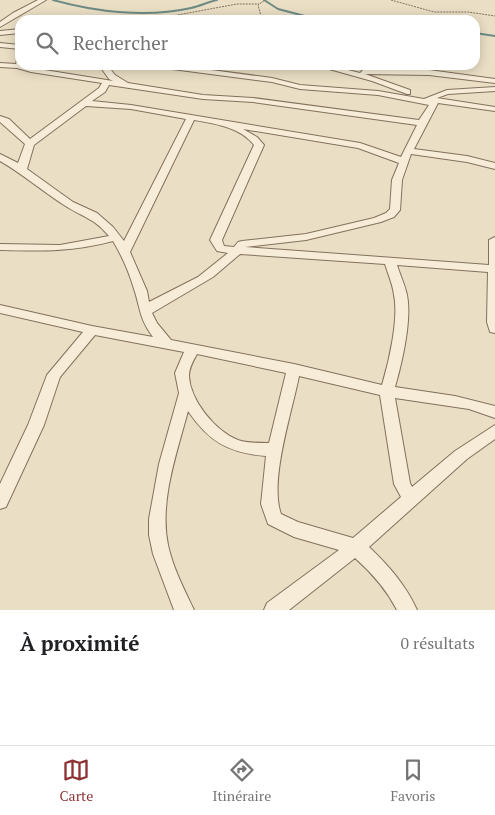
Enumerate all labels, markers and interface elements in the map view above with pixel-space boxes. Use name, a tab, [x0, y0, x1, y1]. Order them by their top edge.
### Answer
search box	[15, 15, 480, 70]
icon: search	[33, 29, 61, 57]
text: Rechercher	[73, 30, 168, 55]
text: À proximité	[20, 629, 140, 657]
text: 0 résultats	[401, 632, 475, 654]
tab: Carte	[60, 756, 93, 805]
tab: Itinéraire	[212, 756, 271, 805]
tab: Favoris	[390, 756, 435, 805]

